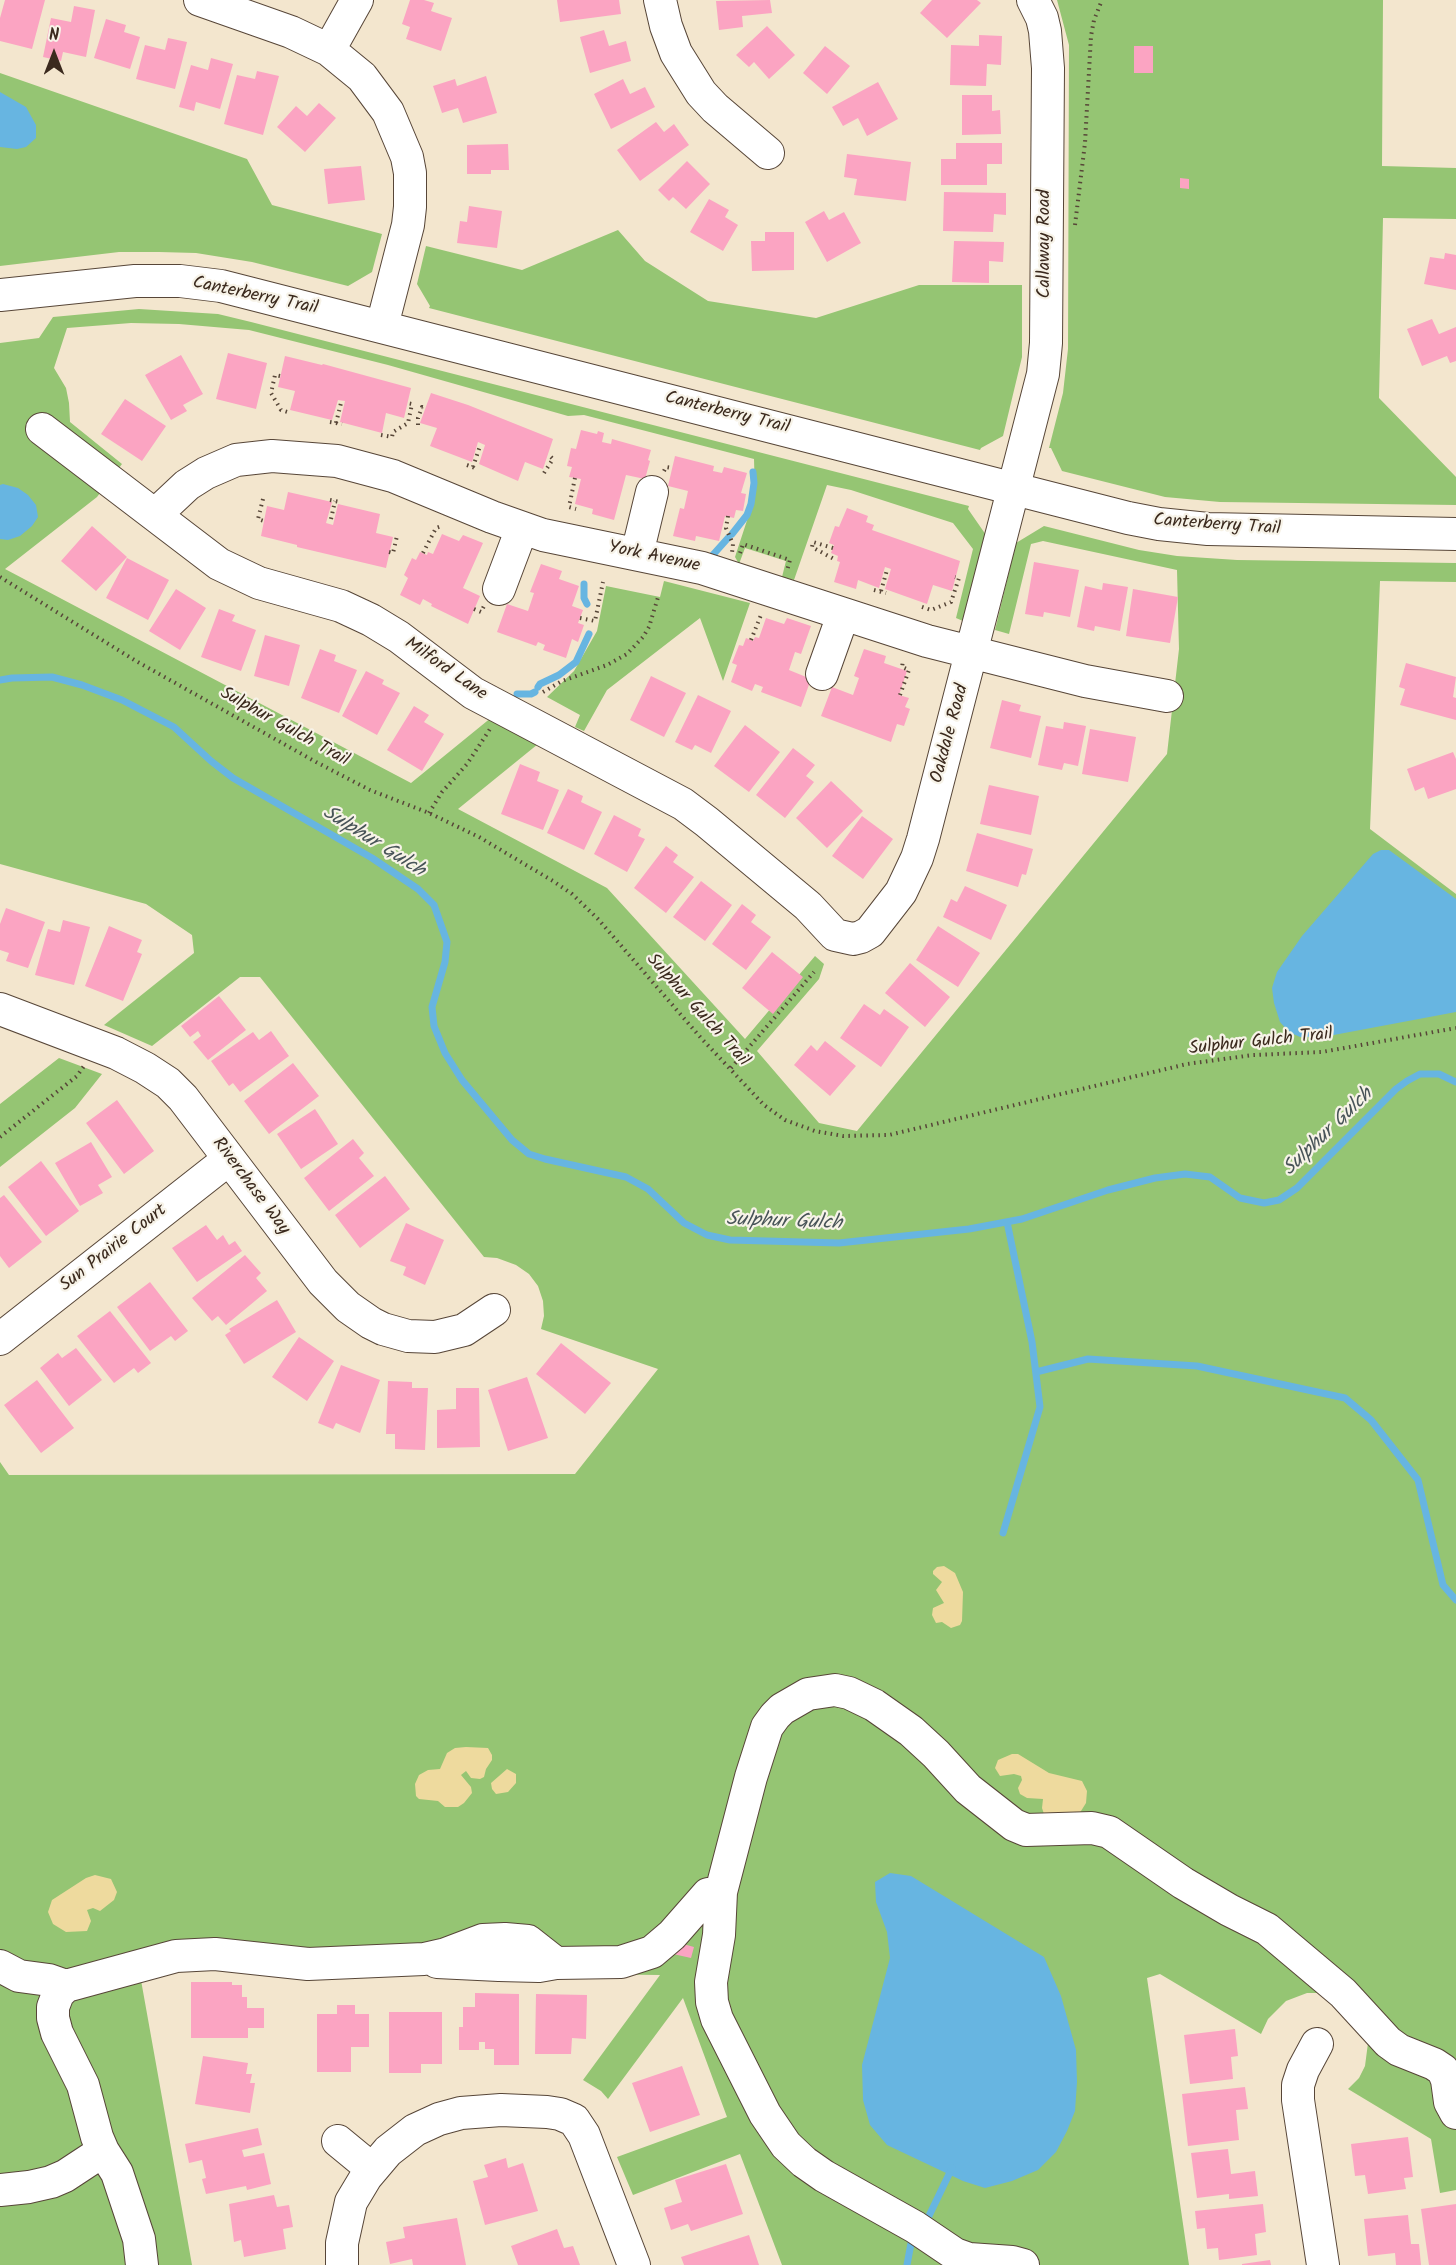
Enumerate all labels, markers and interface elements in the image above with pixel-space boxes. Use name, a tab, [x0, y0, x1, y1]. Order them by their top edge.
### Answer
text: N	[49, 23, 59, 48]
north arrow	[24, 24, 84, 84]
street label: Callaway Road	[1035, 190, 1057, 298]
street label: Canterberry Trail	[190, 273, 320, 321]
street label: Canterberry Trail	[662, 388, 792, 440]
street label: Canterberry Trail	[1153, 511, 1281, 541]
street label: York Avenue	[606, 538, 702, 578]
street label: Milford Lane	[400, 634, 490, 706]
street label: Oakdale Road	[927, 682, 975, 786]
street label: Sulphur Gulch Trail	[216, 684, 352, 772]
water label: Sulphur Gulch	[317, 802, 429, 884]
street label: Sulphur Gulch Trail	[641, 950, 753, 1072]
street label: Sulphur Gulch Trail	[1188, 1025, 1334, 1061]
water label: Sulphur Gulch	[1279, 1084, 1379, 1182]
street label: Riverchase Way	[206, 1134, 294, 1240]
street label: Sun Prairie Court	[56, 1201, 172, 1297]
water label: Sulphur Gulch	[726, 1209, 842, 1237]

